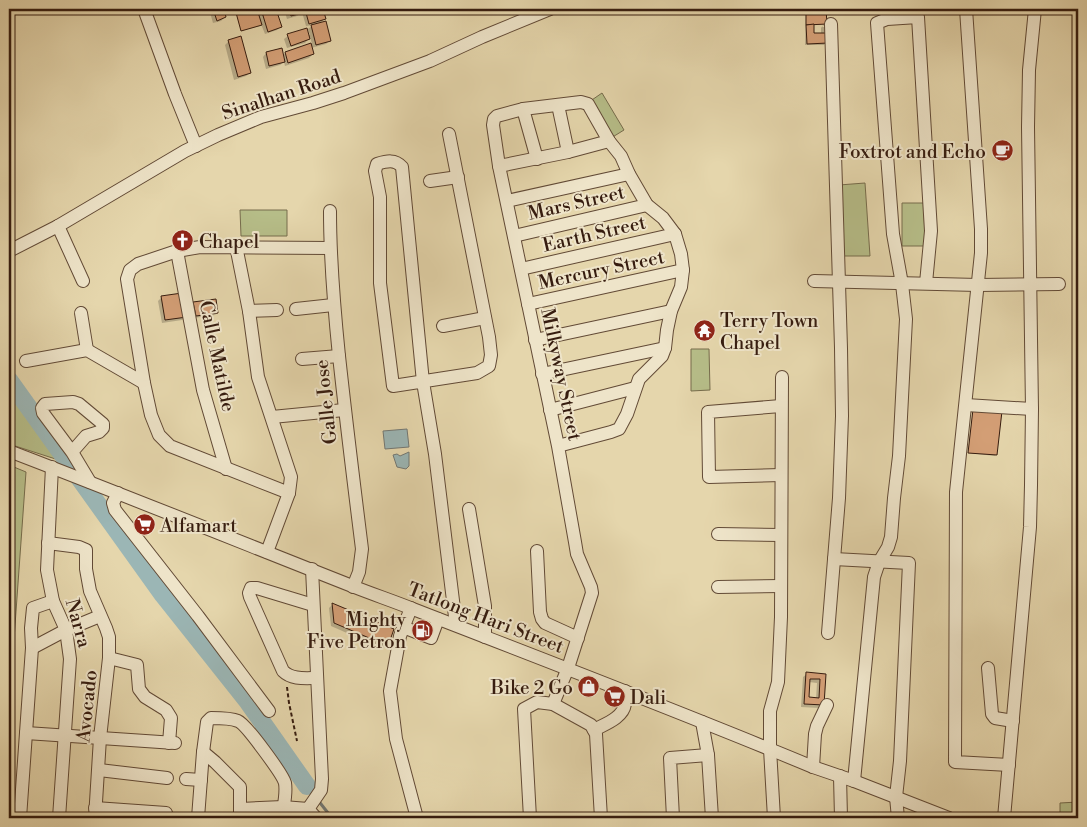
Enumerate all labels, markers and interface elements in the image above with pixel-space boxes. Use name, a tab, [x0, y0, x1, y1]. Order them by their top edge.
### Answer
street label: Sinalhan Road	[219, 64, 344, 126]
cafe icon: Foxtrot and Echo	[990, 139, 1014, 163]
place label: Foxtrot and Echo	[839, 140, 986, 164]
street label: Mars Street	[526, 180, 627, 226]
street label: Earth Street	[540, 210, 648, 258]
church icon: Chapel	[171, 229, 195, 253]
place label: Chapel	[199, 230, 260, 254]
street label: Mercury Street	[536, 245, 667, 295]
street label: Calle Matilde	[194, 299, 240, 414]
street label: Milkyway Street	[535, 306, 587, 443]
place label: Terry Town Chapel	[720, 309, 818, 355]
temple icon: Terry Town Chapel	[692, 319, 716, 343]
street label: Galle Jose	[310, 358, 342, 445]
supermarket icon: Alfamart	[132, 513, 156, 537]
place label: Alfamart	[159, 514, 237, 538]
street label: Tatlong Hari Street	[404, 577, 567, 659]
street label: Narra	[60, 596, 97, 651]
place label: Mighty Five Petron	[307, 608, 407, 654]
fuel station icon: Mighty Five Petron	[410, 618, 434, 642]
street label: Avocado	[71, 669, 103, 744]
shop icon: Bike 2 Go	[577, 675, 601, 699]
place label: Bike 2 Go	[490, 676, 573, 700]
supermarket icon: Dali	[602, 685, 626, 709]
place label: Dali	[630, 686, 666, 710]

